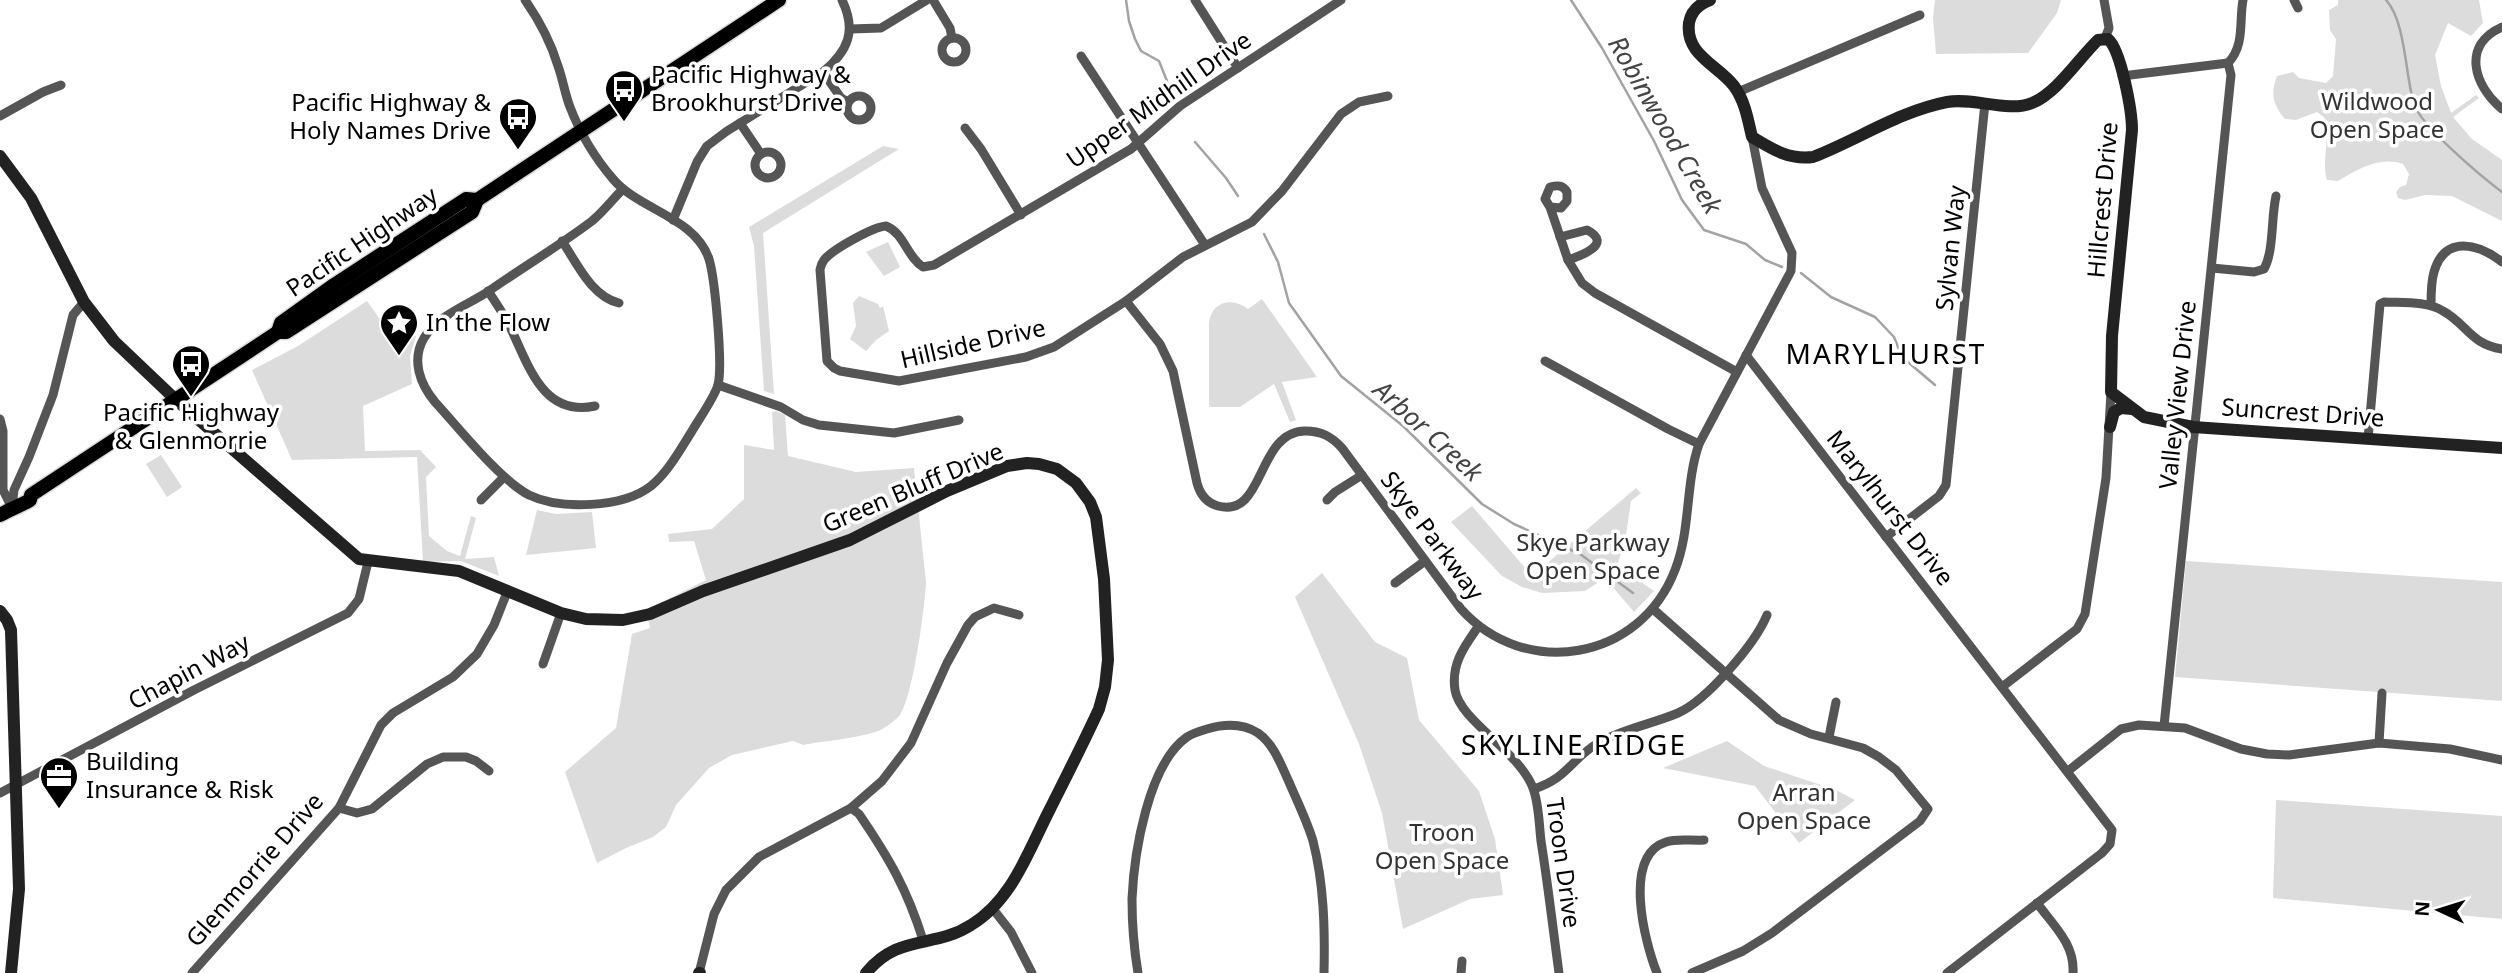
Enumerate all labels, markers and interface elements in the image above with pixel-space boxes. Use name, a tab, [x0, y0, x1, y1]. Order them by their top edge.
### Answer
street label: Upper Midhill Drive	[1059, 23, 1257, 175]
water label: Robinwood Creek	[1600, 29, 1732, 221]
place label: Pacific Highway & Brookhurst Drive	[651, 57, 851, 118]
bus stop icon: Pacific Highway & Brookhurst Drive	[603, 68, 645, 123]
park label: Wildwood Open Space	[2310, 84, 2444, 145]
place label: Pacific Highway & Holy Names Drive	[289, 85, 491, 146]
bus stop icon: Pacific Highway & Holy Names Drive	[497, 96, 539, 151]
street label: Hillcrest Drive	[2078, 120, 2125, 279]
street label: Pacific Highway	[279, 177, 444, 304]
street label: Sylvan Way	[1927, 183, 1973, 312]
street label: Valley View Drive	[2150, 299, 2203, 491]
place icon: In the Flow	[378, 302, 420, 357]
place label: In the Flow	[426, 305, 550, 338]
street label: Hillside Drive	[897, 310, 1048, 375]
district label: MARYLHURST	[1786, 334, 1986, 372]
bus stop icon: Pacific Highway & Glenmorrie	[170, 343, 212, 398]
water label: Arbor Creek	[1365, 370, 1492, 490]
street label: Suncrest Drive	[2221, 389, 2386, 434]
place label: Pacific Highway & Glenmorrie	[103, 395, 280, 456]
street label: Marylhurst Drive	[1820, 422, 1962, 592]
street label: Green Bluff Drive	[817, 434, 1008, 540]
street label: Skye Parkway	[1374, 464, 1493, 607]
park label: Skye Parkway Open Space	[1516, 525, 1670, 586]
street label: Chapin Way	[122, 625, 255, 716]
district label: SKYLINE RIDGE	[1461, 725, 1687, 763]
place label: Building Insurance & Risk	[86, 744, 274, 805]
office icon: Building Insurance & Risk	[38, 755, 80, 810]
park label: Arran Open Space	[1737, 775, 1871, 836]
street label: Glenmorrie Drive	[178, 785, 330, 953]
street label: Troon Drive	[1539, 796, 1590, 930]
park label: Troon Open Space	[1375, 815, 1509, 876]
north arrow	[2404, 875, 2474, 945]
text: N	[2409, 900, 2436, 917]

